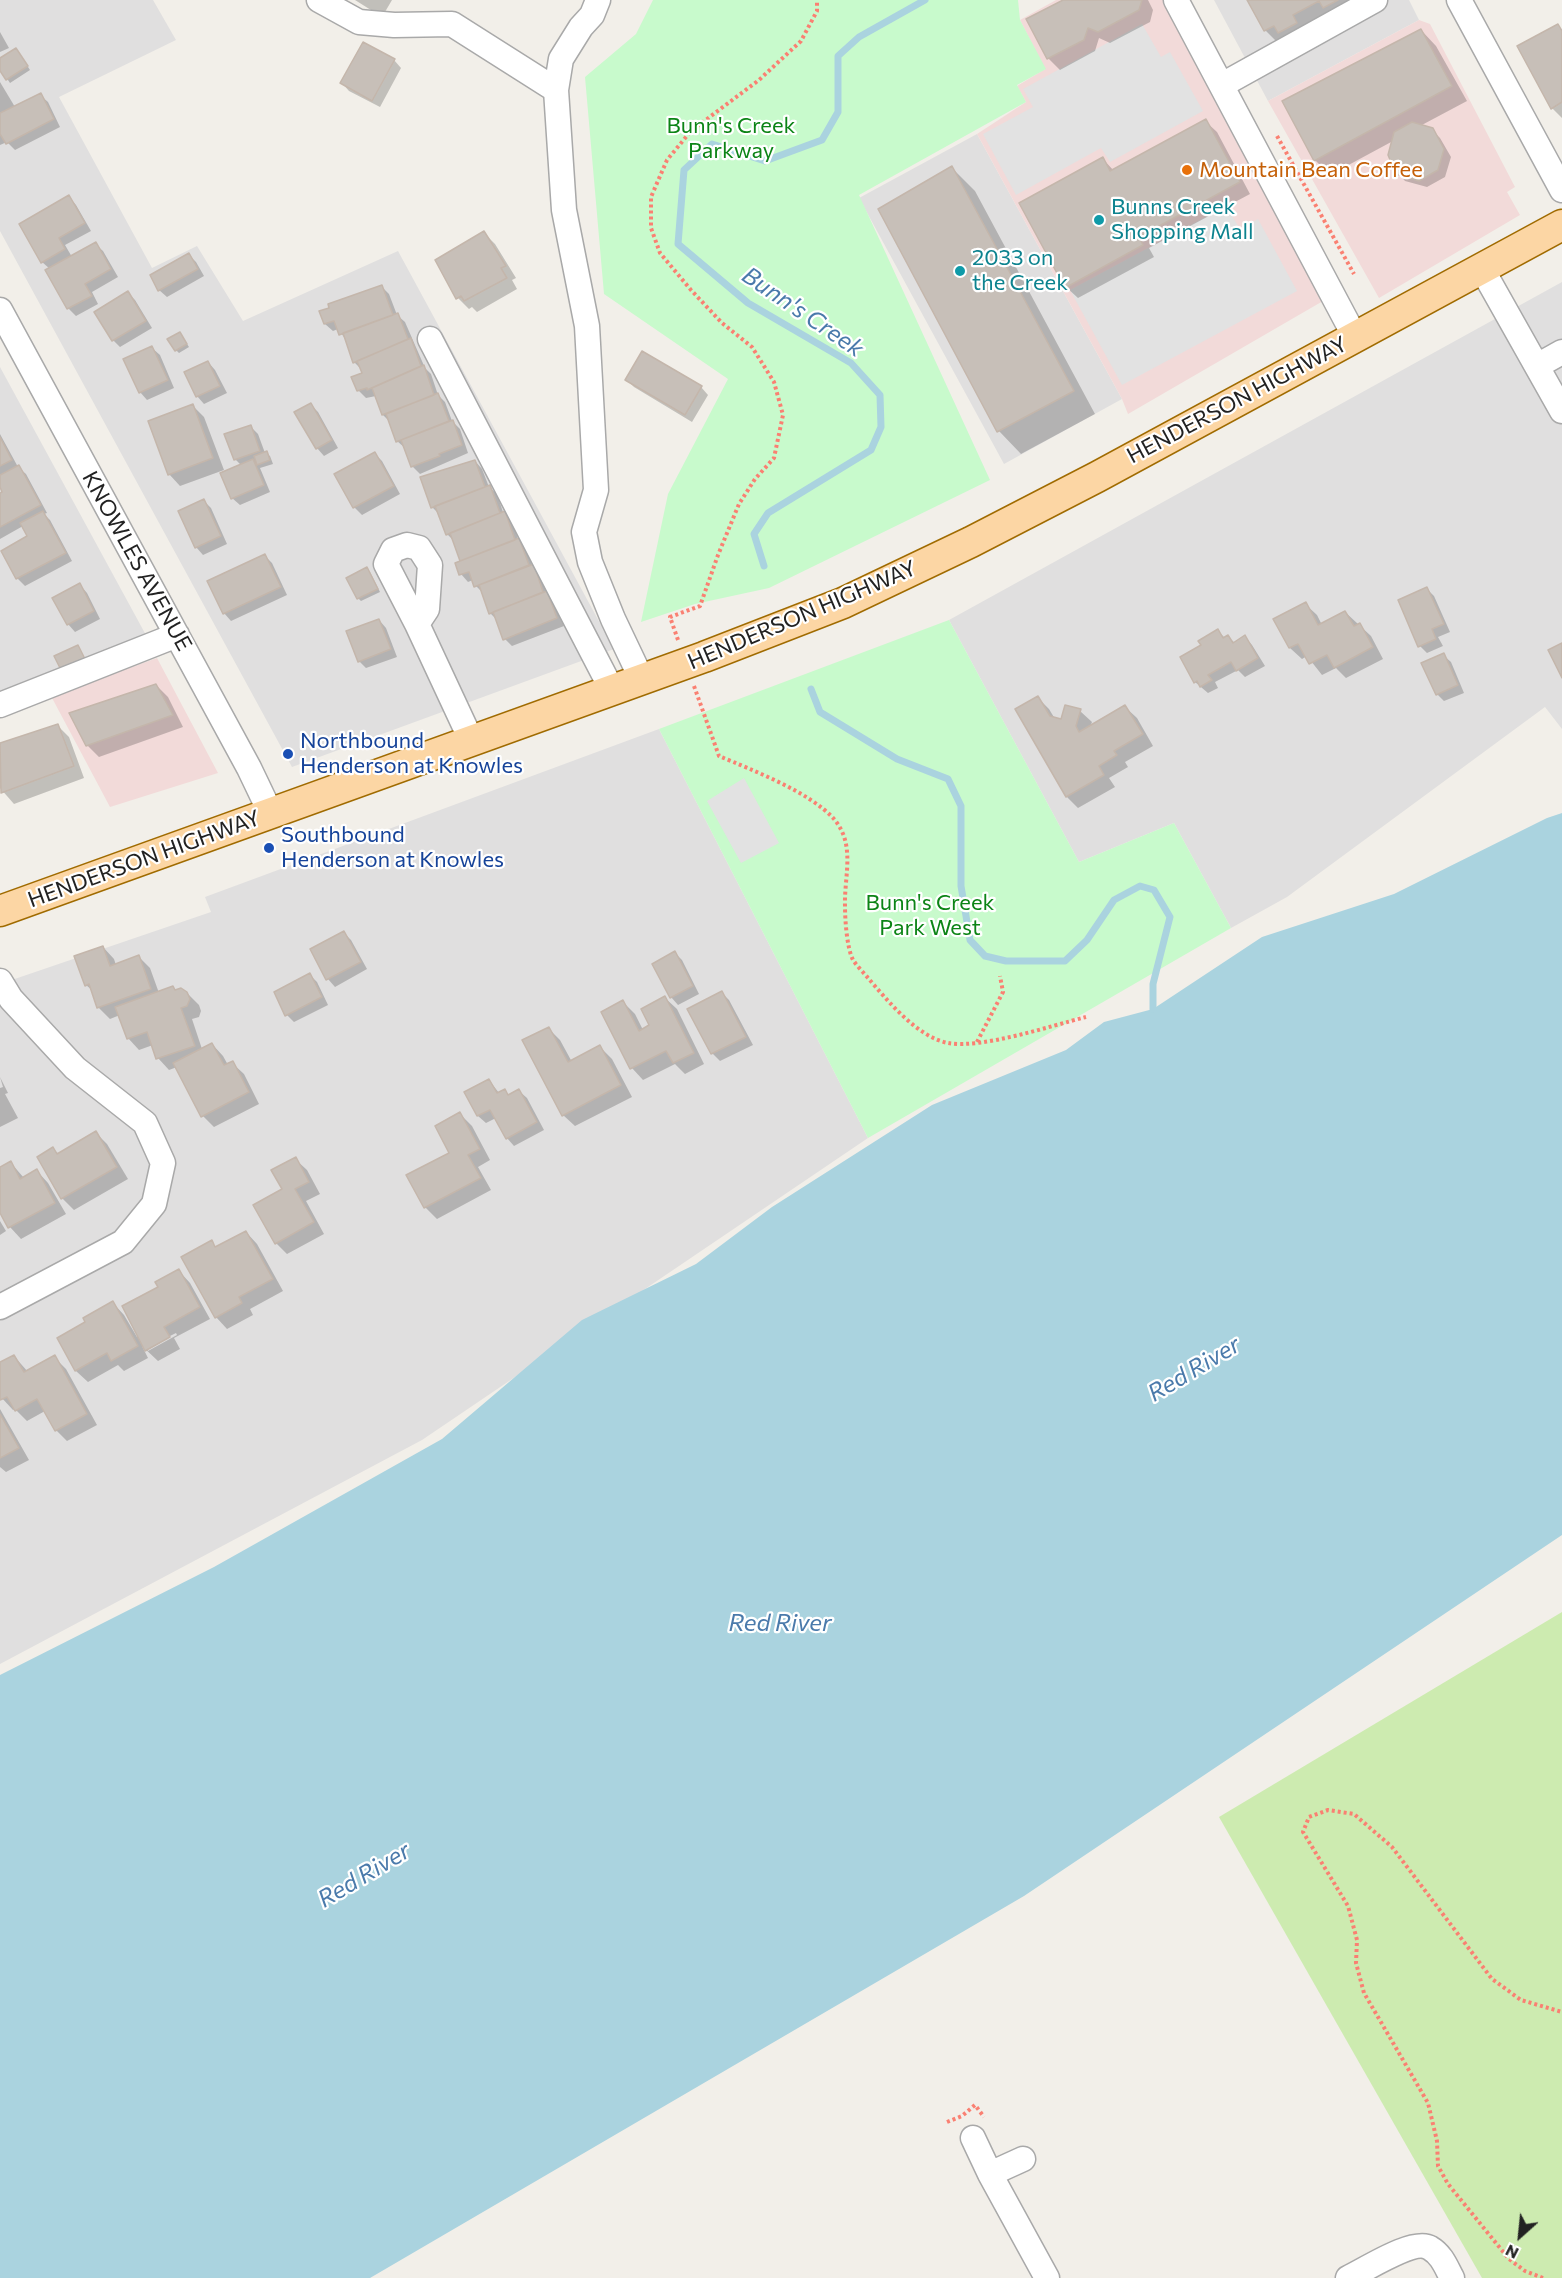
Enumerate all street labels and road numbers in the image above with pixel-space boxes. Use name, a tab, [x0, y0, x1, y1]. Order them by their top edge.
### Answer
street label: HENDERSON HIGHWAY	[1122, 331, 1352, 469]
street label: KNOWLES AVENUE	[77, 466, 197, 656]
street label: HENDERSON HIGHWAY	[684, 555, 920, 675]
street label: HENDERSON HIGHWAY	[24, 805, 264, 913]

